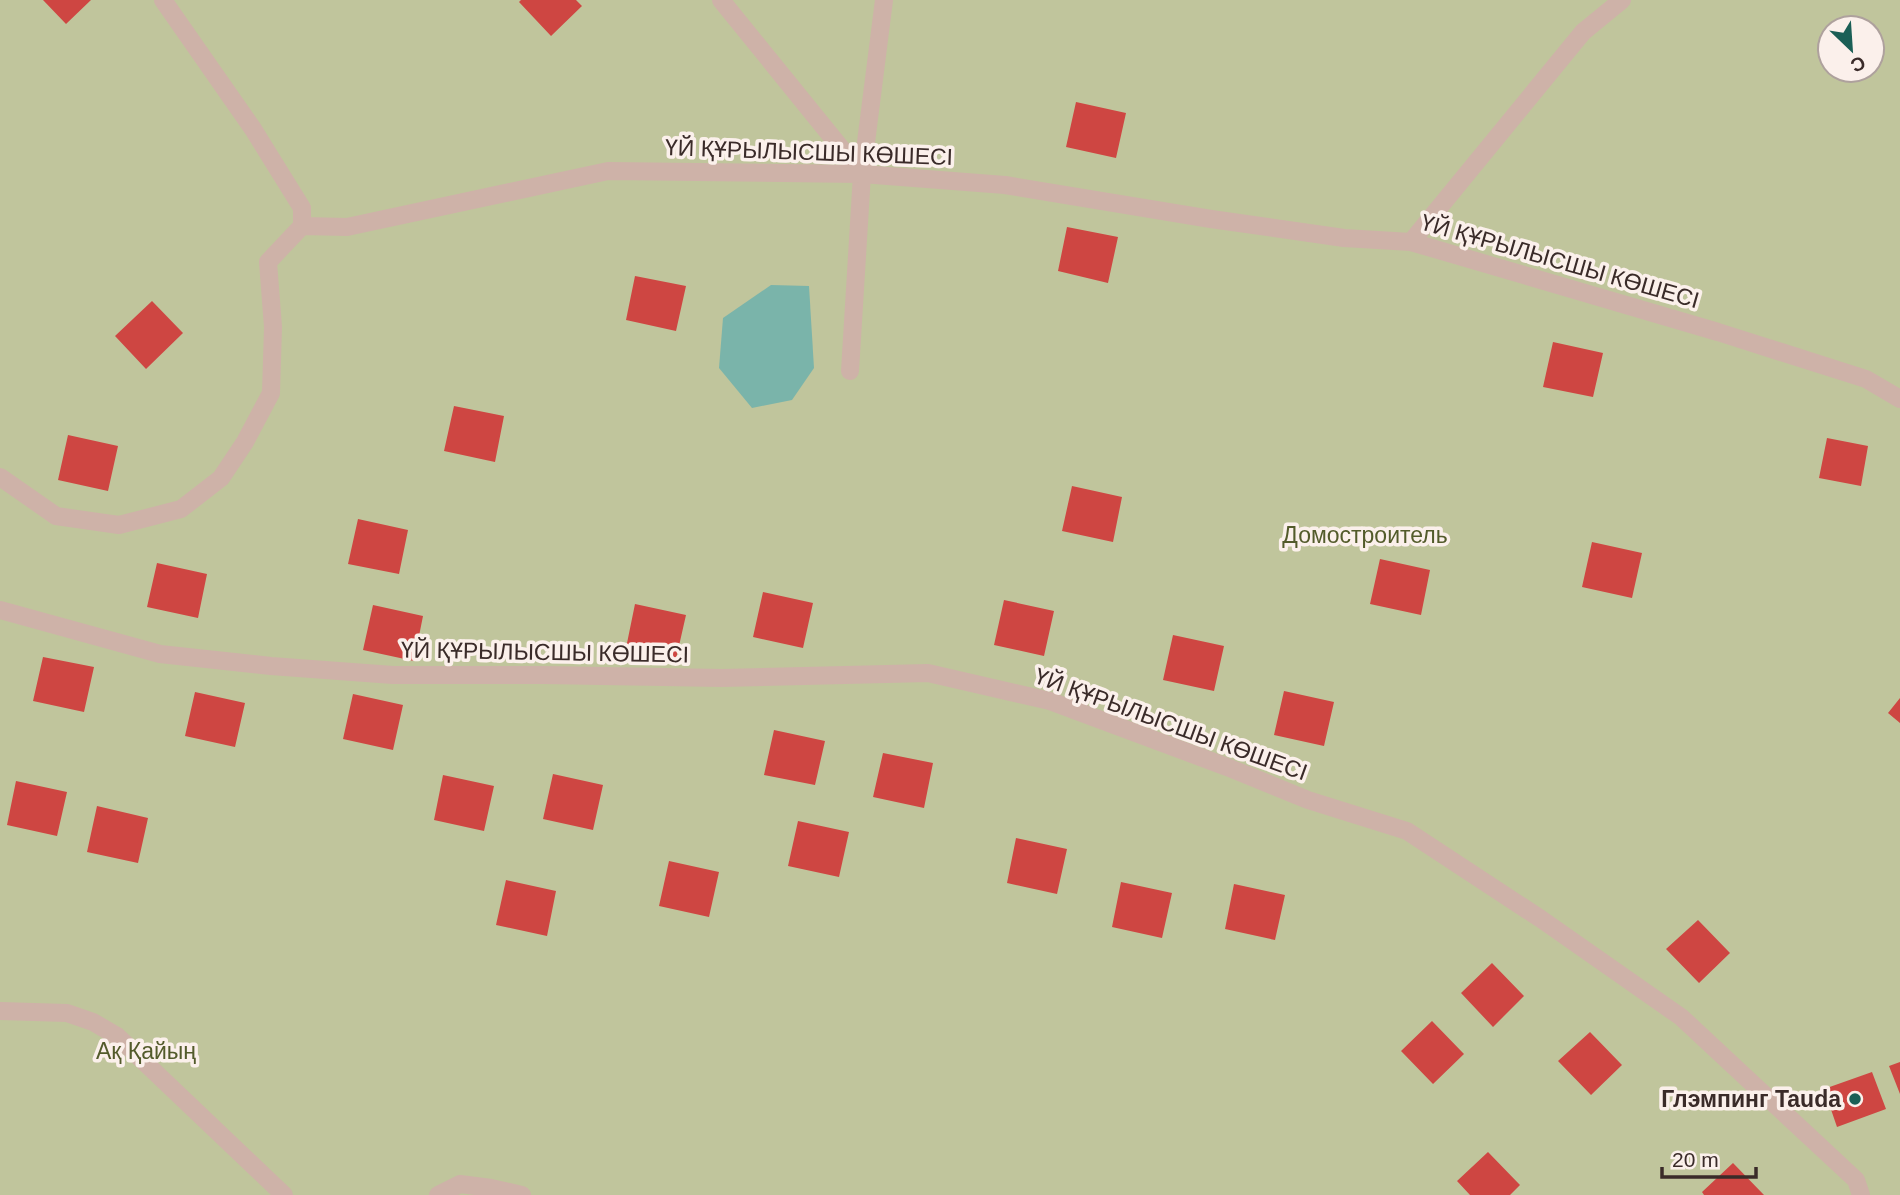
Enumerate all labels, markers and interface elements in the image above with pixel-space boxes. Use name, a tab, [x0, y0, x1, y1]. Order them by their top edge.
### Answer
north arrow	[1816, 14, 1886, 84]
text: С	[1847, 52, 1869, 76]
street label: ҮЙ ҚҰРЫЛЫСШЫ КӨШЕСІ	[665, 133, 954, 170]
street label: ҮЙ ҚҰРЫЛЫСШЫ КӨШЕСІ	[1418, 208, 1702, 313]
park label: Домостроитель	[1282, 522, 1448, 548]
street label: ҮЙ ҚҰРЫЛЫСШЫ КӨШЕСІ	[401, 635, 689, 668]
street label: ҮЙ ҚҰРЫЛЫСШЫ КӨШЕСІ	[1031, 662, 1311, 786]
park label: Ақ Қайың	[96, 1038, 196, 1064]
place label: Глэмпинг Tauda	[1661, 1086, 1841, 1112]
marker: Глэмпинг Tauda	[1847, 1091, 1863, 1107]
scale bar	[1662, 1136, 1756, 1180]
text: 20 m	[1672, 1148, 1719, 1171]

